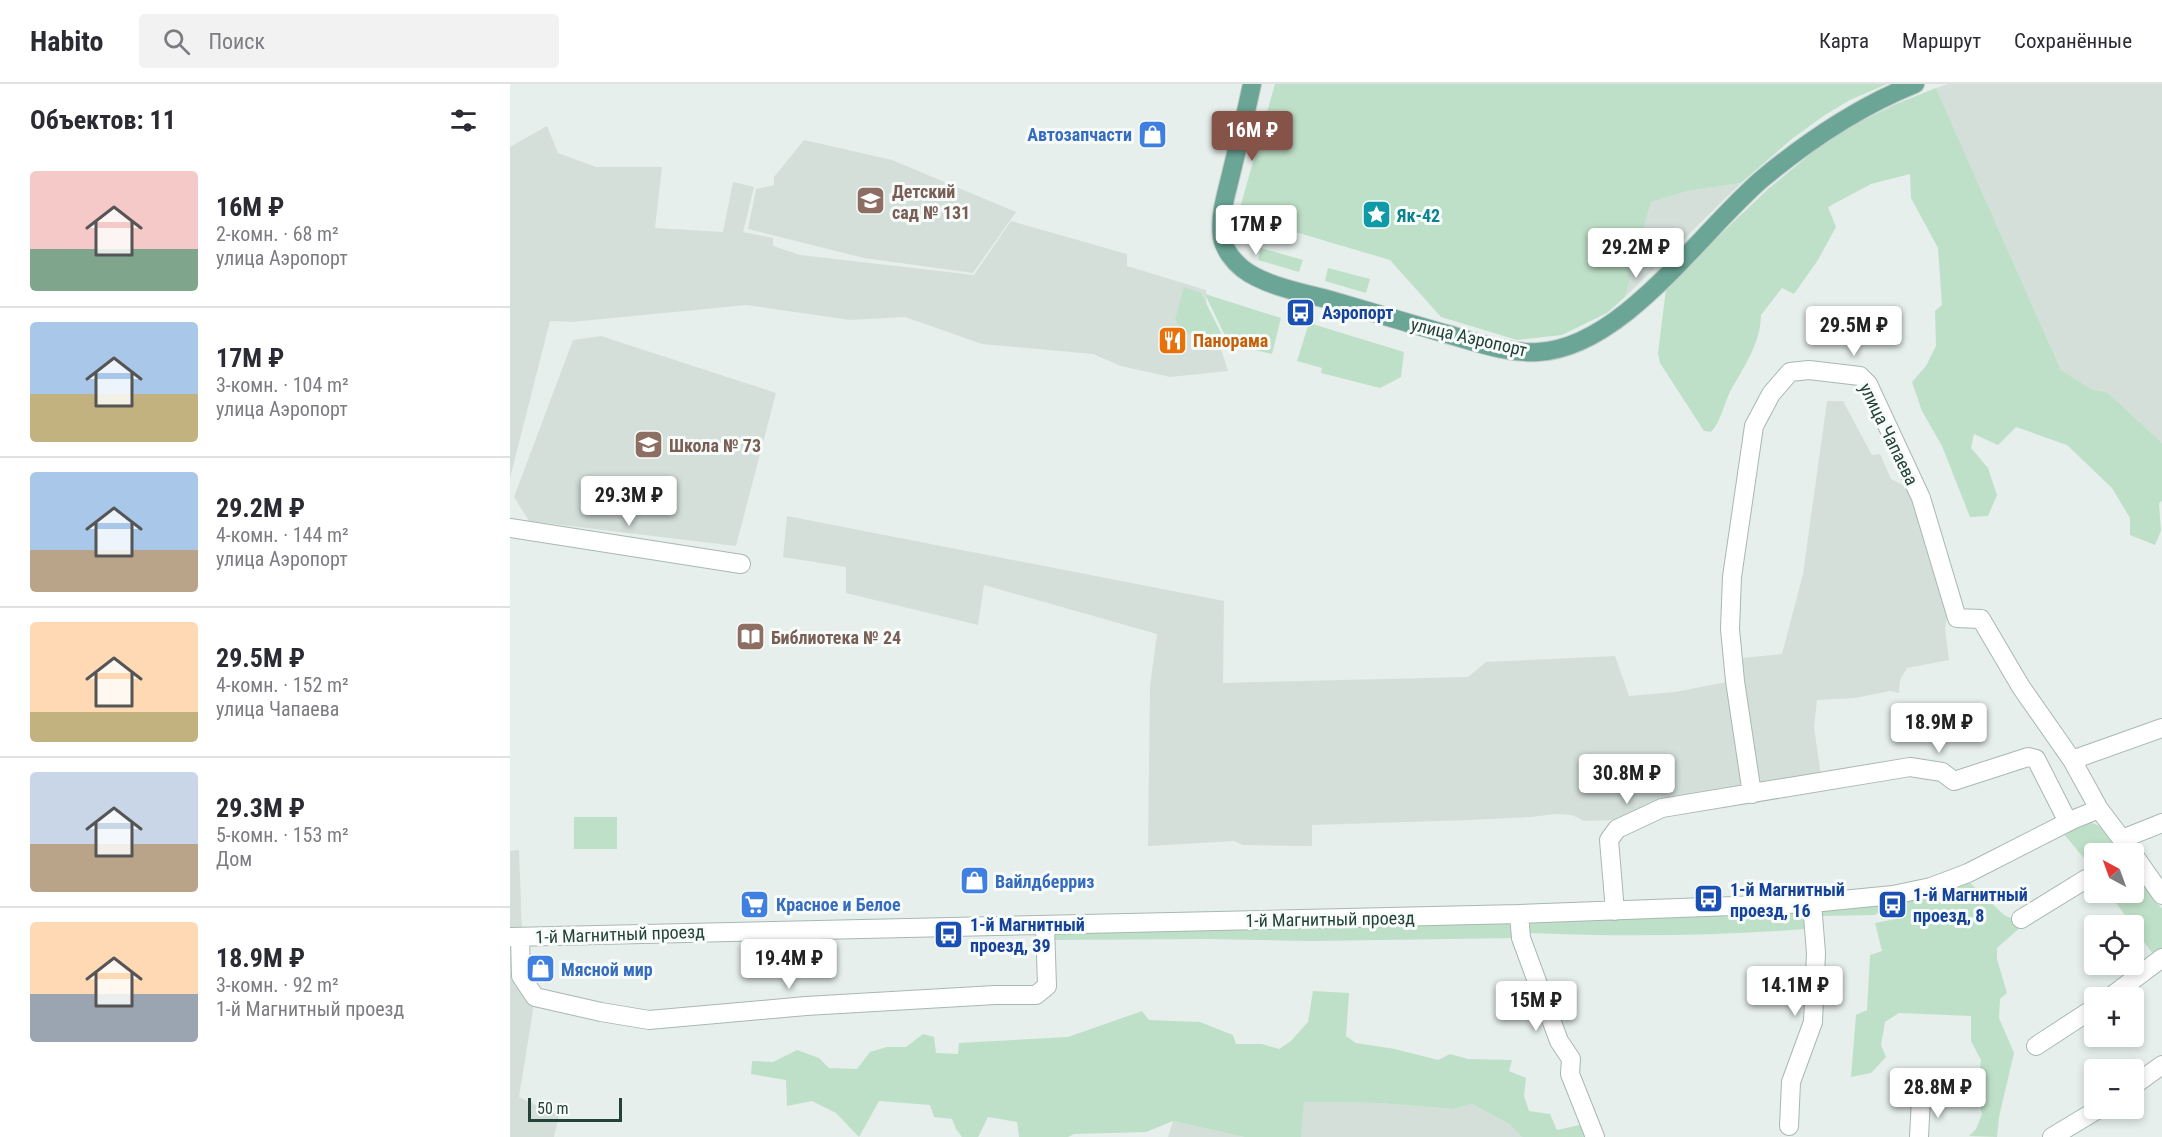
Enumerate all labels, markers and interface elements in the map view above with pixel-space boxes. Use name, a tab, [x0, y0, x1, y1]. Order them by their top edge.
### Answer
search box	[139, 14, 559, 68]
text: Habito	[30, 25, 103, 58]
icon: search	[160, 25, 193, 58]
text: Поиск	[208, 29, 265, 54]
text: Карта	[1819, 29, 1869, 53]
text: Маршрут	[1902, 29, 1981, 53]
text: Сохранённые	[2014, 29, 2132, 53]
icon: filters	[447, 104, 480, 137]
text: Объектов: 11	[30, 105, 176, 135]
pin: 16M ₽	[1210, 111, 1294, 162]
shop icon: Автозапчасти	[1137, 118, 1169, 150]
text: 16M ₽	[1226, 118, 1278, 142]
place label: Автозапчасти	[1027, 124, 1132, 145]
place label: Детский сад № 131	[892, 181, 970, 223]
school or university icon: Детский сад № 131	[855, 185, 887, 217]
text: 16M ₽	[216, 192, 284, 222]
icon: home	[78, 195, 150, 267]
place icon: Як-42	[1360, 199, 1392, 231]
pin: 17M ₽	[1214, 205, 1298, 256]
place label: Як-42	[1396, 205, 1440, 226]
text: 17M ₽	[1230, 212, 1282, 236]
text: 2-комн. · 68 m²	[216, 222, 339, 246]
pin: 29.2M ₽	[1581, 228, 1691, 279]
text: 29.2M ₽	[1602, 235, 1670, 259]
text: улица Аэропорт	[216, 246, 348, 270]
bus stop icon: Аэропорт	[1285, 296, 1317, 328]
place label: Аэропорт	[1322, 302, 1393, 323]
pin: 29.5M ₽	[1799, 306, 1909, 357]
street label: улица Аэропорт	[1409, 313, 1529, 361]
text: 29.5M ₽	[1820, 313, 1888, 337]
restaurant icon: Панорама	[1156, 324, 1188, 356]
place label: Панорама	[1193, 330, 1268, 351]
text: 17M ₽	[216, 343, 284, 373]
icon: home	[78, 346, 150, 418]
text: 3-комн. · 104 m²	[216, 373, 349, 397]
street label: улица Чапаева	[1855, 379, 1923, 489]
text: улица Аэропорт	[216, 397, 348, 421]
school or university icon: Школа № 73	[632, 429, 664, 461]
place label: Школа № 73	[669, 435, 761, 456]
pin: 29.3M ₽	[574, 476, 684, 527]
text: 29.3M ₽	[595, 483, 663, 507]
text: 29.2M ₽	[216, 493, 305, 523]
icon: home	[78, 496, 150, 568]
text: 4-комн. · 144 m²	[216, 523, 349, 547]
text: улица Аэропорт	[216, 547, 348, 571]
library icon: Библиотека № 24	[734, 621, 766, 653]
place label: Библиотека № 24	[771, 627, 901, 648]
text: 29.5M ₽	[216, 643, 305, 673]
icon: home	[78, 646, 150, 718]
text: 4-комн. · 152 m²	[216, 673, 349, 697]
text: улица Чапаева	[216, 697, 339, 721]
pin: 18.9M ₽	[1884, 703, 1994, 754]
text: 18.9M ₽	[1905, 710, 1973, 734]
pin: 30.8M ₽	[1572, 754, 1682, 805]
text: 30.8M ₽	[1593, 761, 1661, 785]
text: 29.3M ₽	[216, 793, 305, 823]
icon: home	[78, 796, 150, 868]
text: 5-комн. · 153 m²	[216, 823, 349, 847]
north arrow	[2084, 843, 2144, 903]
map controls	[2084, 843, 2144, 1119]
text: Дом	[216, 847, 252, 871]
shop icon: Вайлдберриз	[958, 865, 990, 897]
place label: Вайлдберриз	[995, 871, 1094, 892]
place label: 1-й Магнитный проезд, 16	[1730, 879, 1845, 921]
bus stop icon: 1-й Магнитный проезд, 16	[1693, 883, 1725, 915]
place label: 1-й Магнитный проезд, 8	[1913, 884, 2028, 926]
supermarket icon: Красное и Белое	[739, 888, 771, 920]
bus stop icon: 1-й Магнитный проезд, 8	[1876, 888, 1908, 920]
place label: Красное и Белое	[776, 894, 901, 915]
street label: 1-й Магнитный проезд	[1245, 907, 1415, 931]
place label: 1-й Магнитный проезд, 39	[970, 914, 1085, 956]
button: locate	[2084, 915, 2144, 975]
bus stop icon: 1-й Магнитный проезд, 39	[933, 918, 965, 950]
street label: 1-й Магнитный проезд	[535, 921, 705, 947]
pin: 19.4M ₽	[734, 939, 844, 990]
text: 18.9M ₽	[216, 943, 305, 973]
icon: home	[78, 946, 150, 1018]
text: 19.4M ₽	[755, 946, 823, 970]
shop icon: Мясной мир	[524, 953, 556, 985]
place label: Мясной мир	[561, 959, 653, 980]
pin: 14.1M ₽	[1740, 966, 1850, 1017]
text: 3-комн. · 92 m²	[216, 973, 339, 997]
text: 14.1M ₽	[1761, 973, 1829, 997]
pin: 15M ₽	[1494, 981, 1578, 1032]
button: +	[2084, 987, 2144, 1047]
text: 15M ₽	[1510, 988, 1562, 1012]
text: 1-й Магнитный проезд	[216, 997, 404, 1021]
button: −	[2084, 1059, 2144, 1119]
pin: 28.8M ₽	[1883, 1068, 1993, 1119]
text: 28.8M ₽	[1904, 1075, 1972, 1099]
scale bar	[528, 1095, 622, 1122]
text: 50 m	[537, 1099, 569, 1118]

